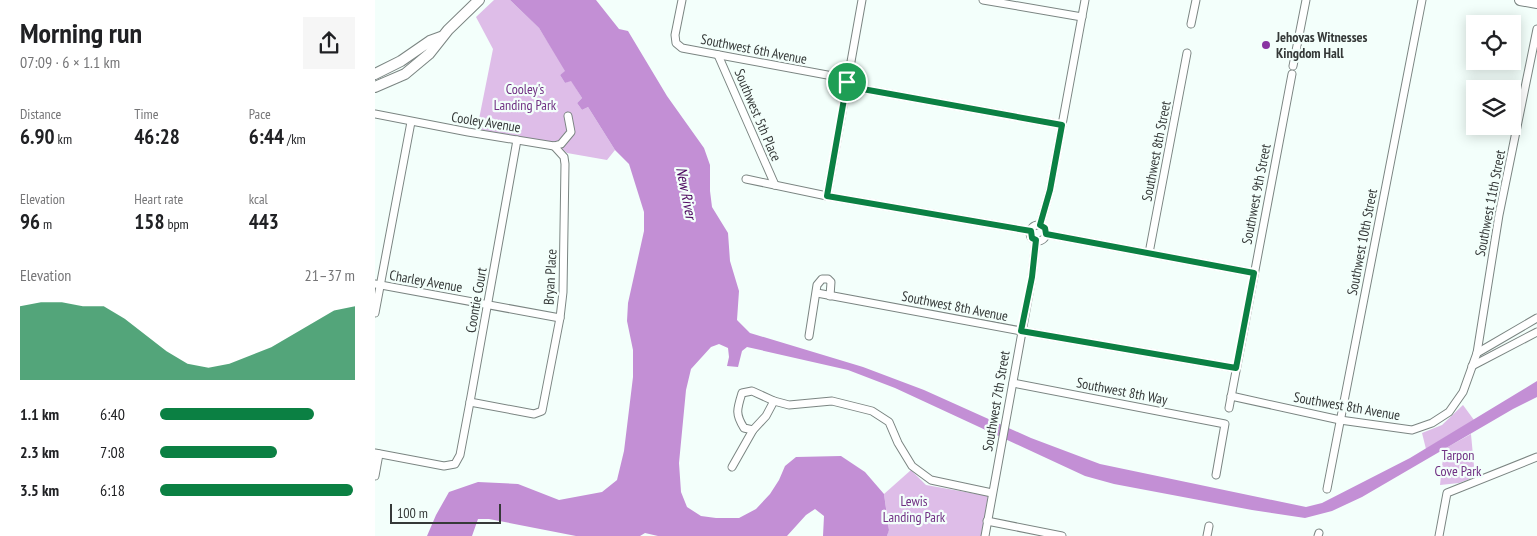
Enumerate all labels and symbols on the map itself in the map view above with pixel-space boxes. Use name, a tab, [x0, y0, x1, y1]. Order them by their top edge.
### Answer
place label: Jehovas Witnesses Kingdom Hall	[1275, 28, 1368, 62]
street label: Southwest 6th Avenue	[699, 30, 809, 68]
marker: Jehovas Witnesses Kingdom Hall	[1260, 39, 1272, 51]
pin	[826, 61, 868, 103]
street label: Southwest 5th Place	[730, 66, 786, 164]
park label: Cooley's Landing Park	[494, 80, 557, 114]
street label: Southwest 8th Street	[1137, 99, 1175, 203]
street label: Cooley Avenue	[450, 108, 522, 136]
street label: Southwest 9th Street	[1237, 142, 1275, 246]
street label: Southwest 11th Street	[1471, 148, 1509, 258]
water label: New River	[672, 165, 701, 222]
street label: Southwest 10th Street	[1343, 187, 1381, 297]
street label: Bryan Place	[540, 248, 560, 305]
street label: Charley Avenue	[388, 266, 464, 296]
street label: Coontie Court	[461, 266, 491, 334]
street label: Southwest 8th Avenue	[900, 287, 1010, 325]
street label: Southwest 7th Street	[978, 349, 1014, 453]
street label: Southwest 8th Way	[1075, 373, 1170, 409]
street label: Southwest 8th Avenue	[1292, 388, 1402, 424]
park label: Tarpon Cove Park	[1435, 446, 1482, 480]
park label: Lewis Landing Park	[883, 492, 946, 526]
scale bar	[390, 501, 501, 524]

